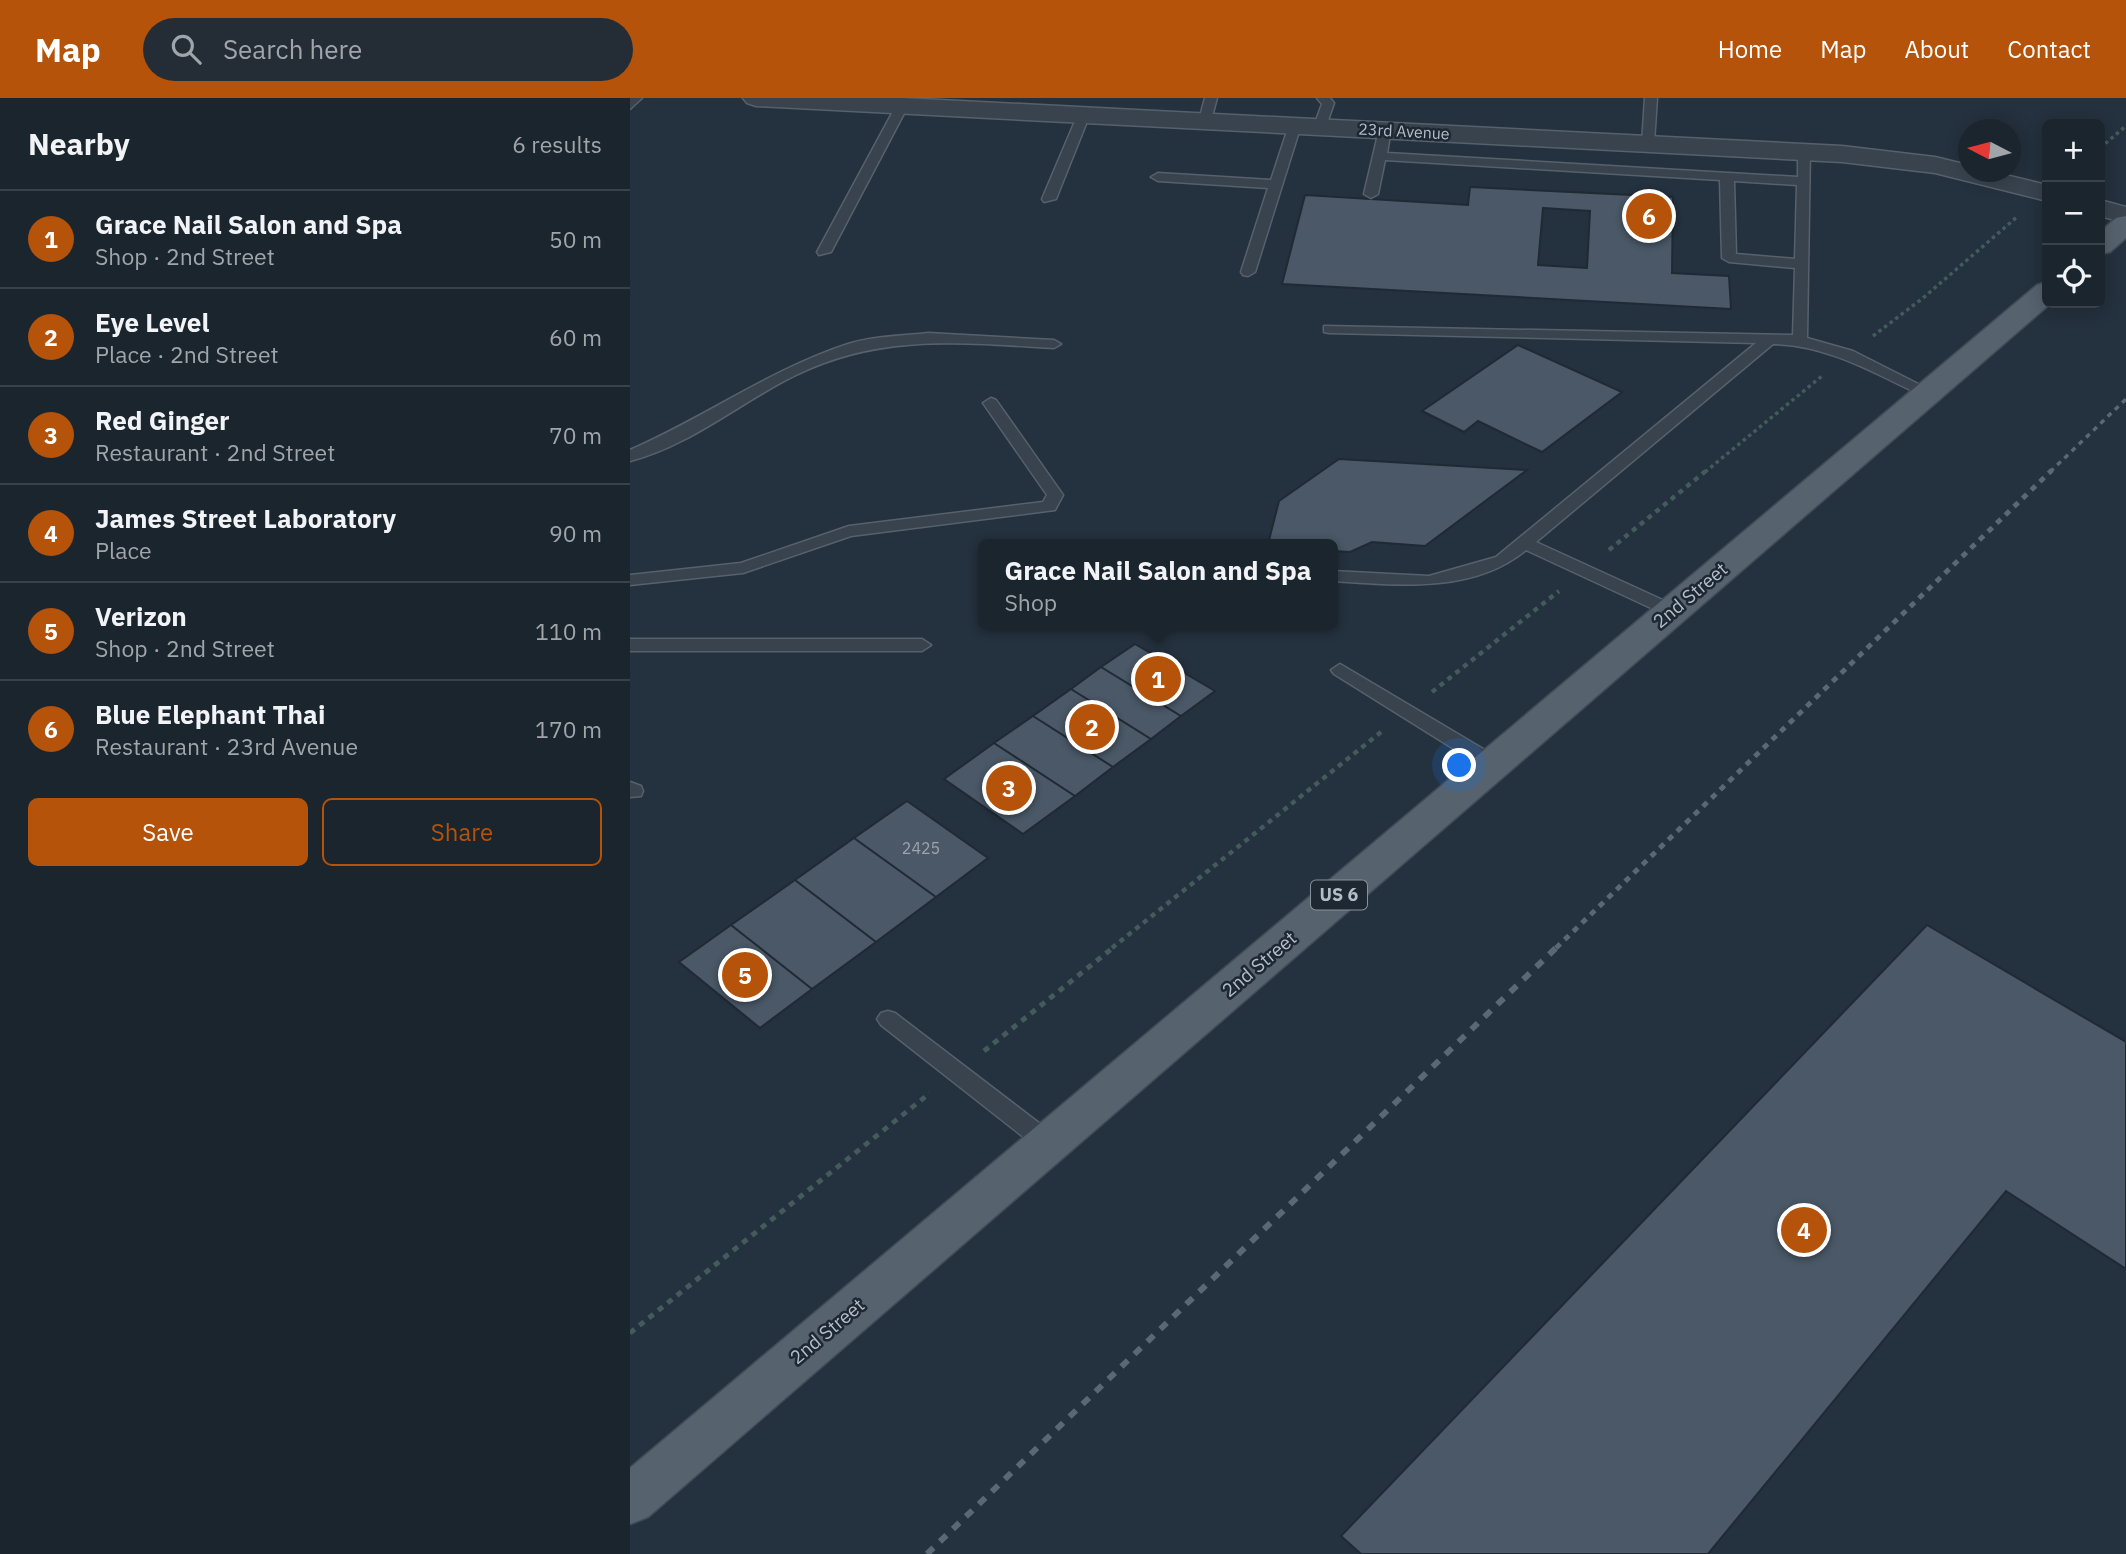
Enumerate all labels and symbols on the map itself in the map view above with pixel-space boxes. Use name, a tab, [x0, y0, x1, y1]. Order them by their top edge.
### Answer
street label: 23rd Avenue	[1358, 119, 1450, 143]
north arrow	[1958, 119, 2021, 182]
pin: 6	[1626, 190, 1672, 242]
street label: 2nd Street	[1648, 557, 1732, 633]
pin: 1	[1135, 653, 1181, 705]
pin: 2	[1069, 701, 1115, 753]
your location	[1442, 748, 1476, 782]
pin: 3	[986, 762, 1032, 814]
house number: 2425	[902, 838, 940, 858]
road number: US 6	[1311, 880, 1367, 910]
street label: 2nd Street	[1217, 926, 1301, 1002]
pin: 5	[722, 949, 768, 1001]
pin: 4	[1781, 1204, 1827, 1256]
street label: 2nd Street	[785, 1293, 869, 1369]

